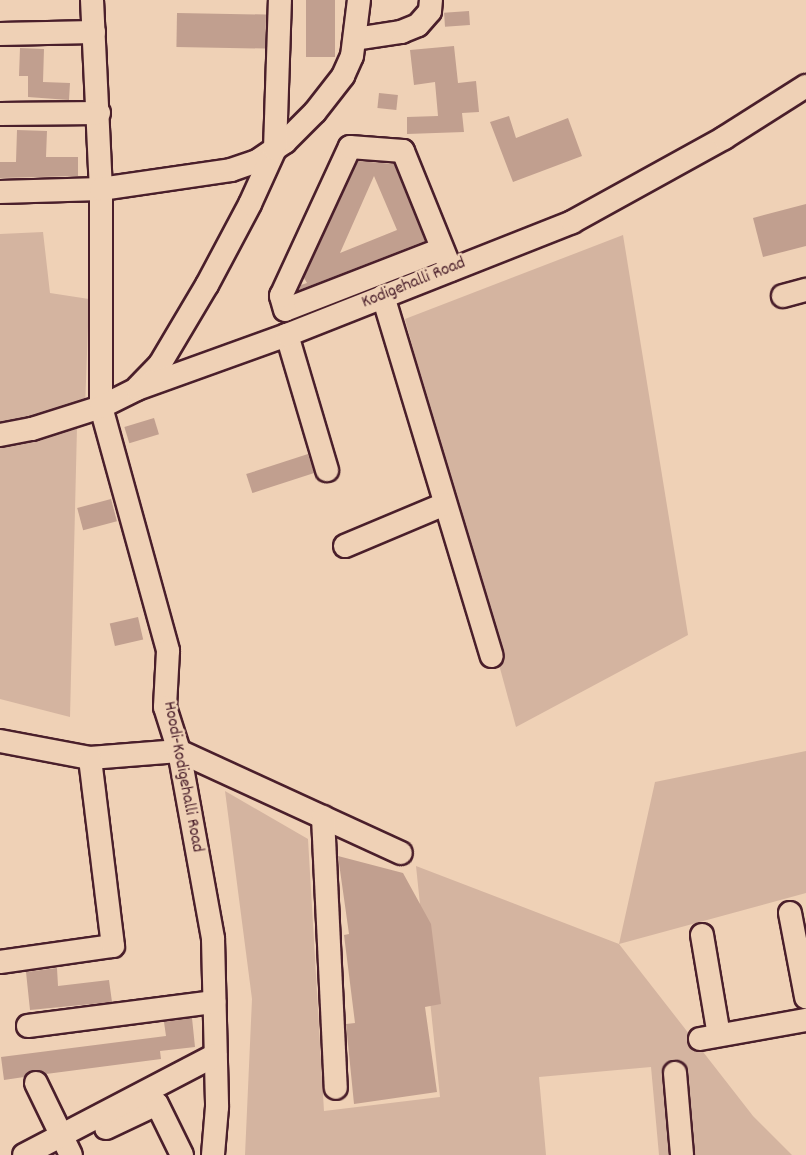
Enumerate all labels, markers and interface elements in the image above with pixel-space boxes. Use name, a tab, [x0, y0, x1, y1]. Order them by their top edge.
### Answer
street label: Kodigehalli Road	[359, 253, 469, 315]
street label: Hoodi-Kodigehalli Road	[157, 700, 207, 854]

